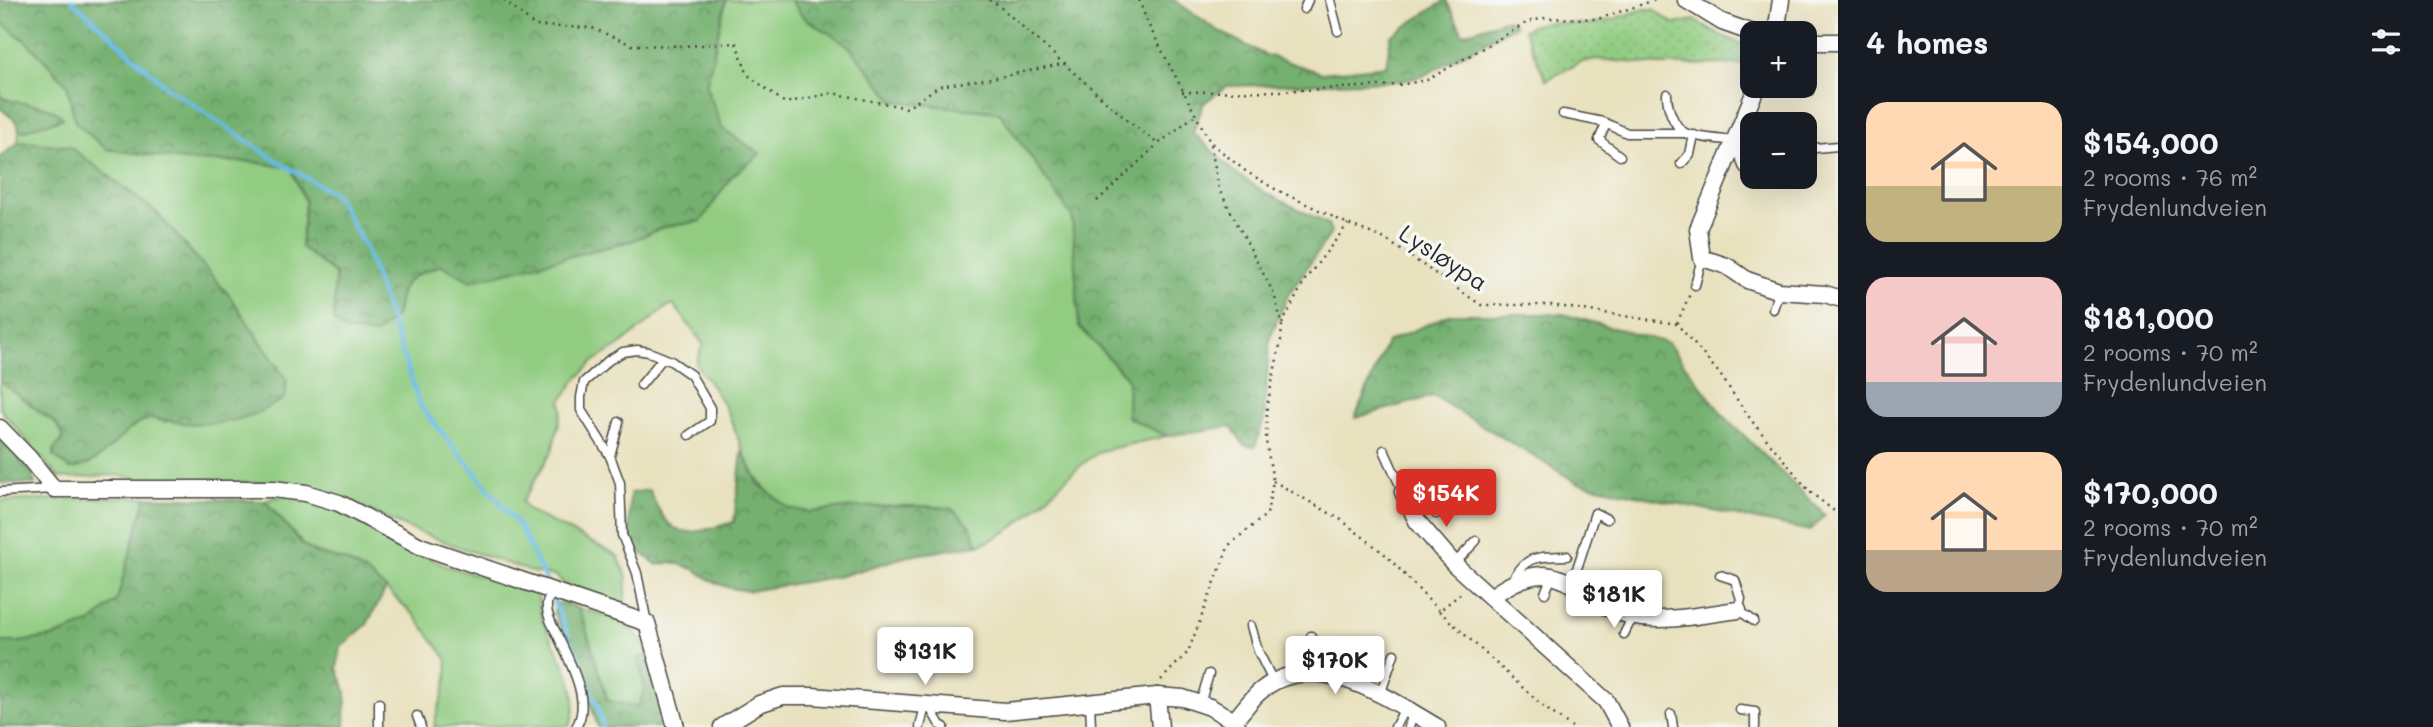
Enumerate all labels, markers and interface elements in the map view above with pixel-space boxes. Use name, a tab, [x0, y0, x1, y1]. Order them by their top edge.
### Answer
map controls	[1740, 21, 1817, 189]
button: +	[1740, 21, 1817, 98]
text: 4 homes	[1866, 22, 1988, 62]
icon: filters	[2367, 23, 2405, 61]
button: −	[1740, 112, 1817, 189]
text: $154,000	[2083, 122, 2218, 162]
icon: home	[1922, 130, 2006, 214]
text: 2 rooms · 76 m²	[2083, 162, 2257, 192]
text: Frydenlundveien	[2083, 192, 2267, 222]
street label: Lysløypa	[1394, 217, 1494, 297]
text: $181,000	[2083, 297, 2214, 337]
icon: home	[1922, 305, 2006, 389]
text: 2 rooms · 70 m²	[2083, 337, 2258, 367]
text: Frydenlundveien	[2083, 367, 2267, 397]
pin: $154K	[1397, 470, 1495, 529]
text: $170,000	[2083, 472, 2218, 512]
text: $154K	[1412, 477, 1480, 507]
icon: home	[1922, 480, 2006, 564]
text: 2 rooms · 70 m²	[2083, 512, 2258, 542]
text: Frydenlundveien	[2083, 542, 2267, 572]
pin: $181K	[1565, 570, 1663, 630]
text: $181K	[1582, 578, 1646, 608]
pin: $131K	[876, 628, 974, 687]
text: $131K	[893, 635, 957, 665]
pin: $170K	[1286, 636, 1384, 696]
text: $170K	[1301, 644, 1369, 674]

